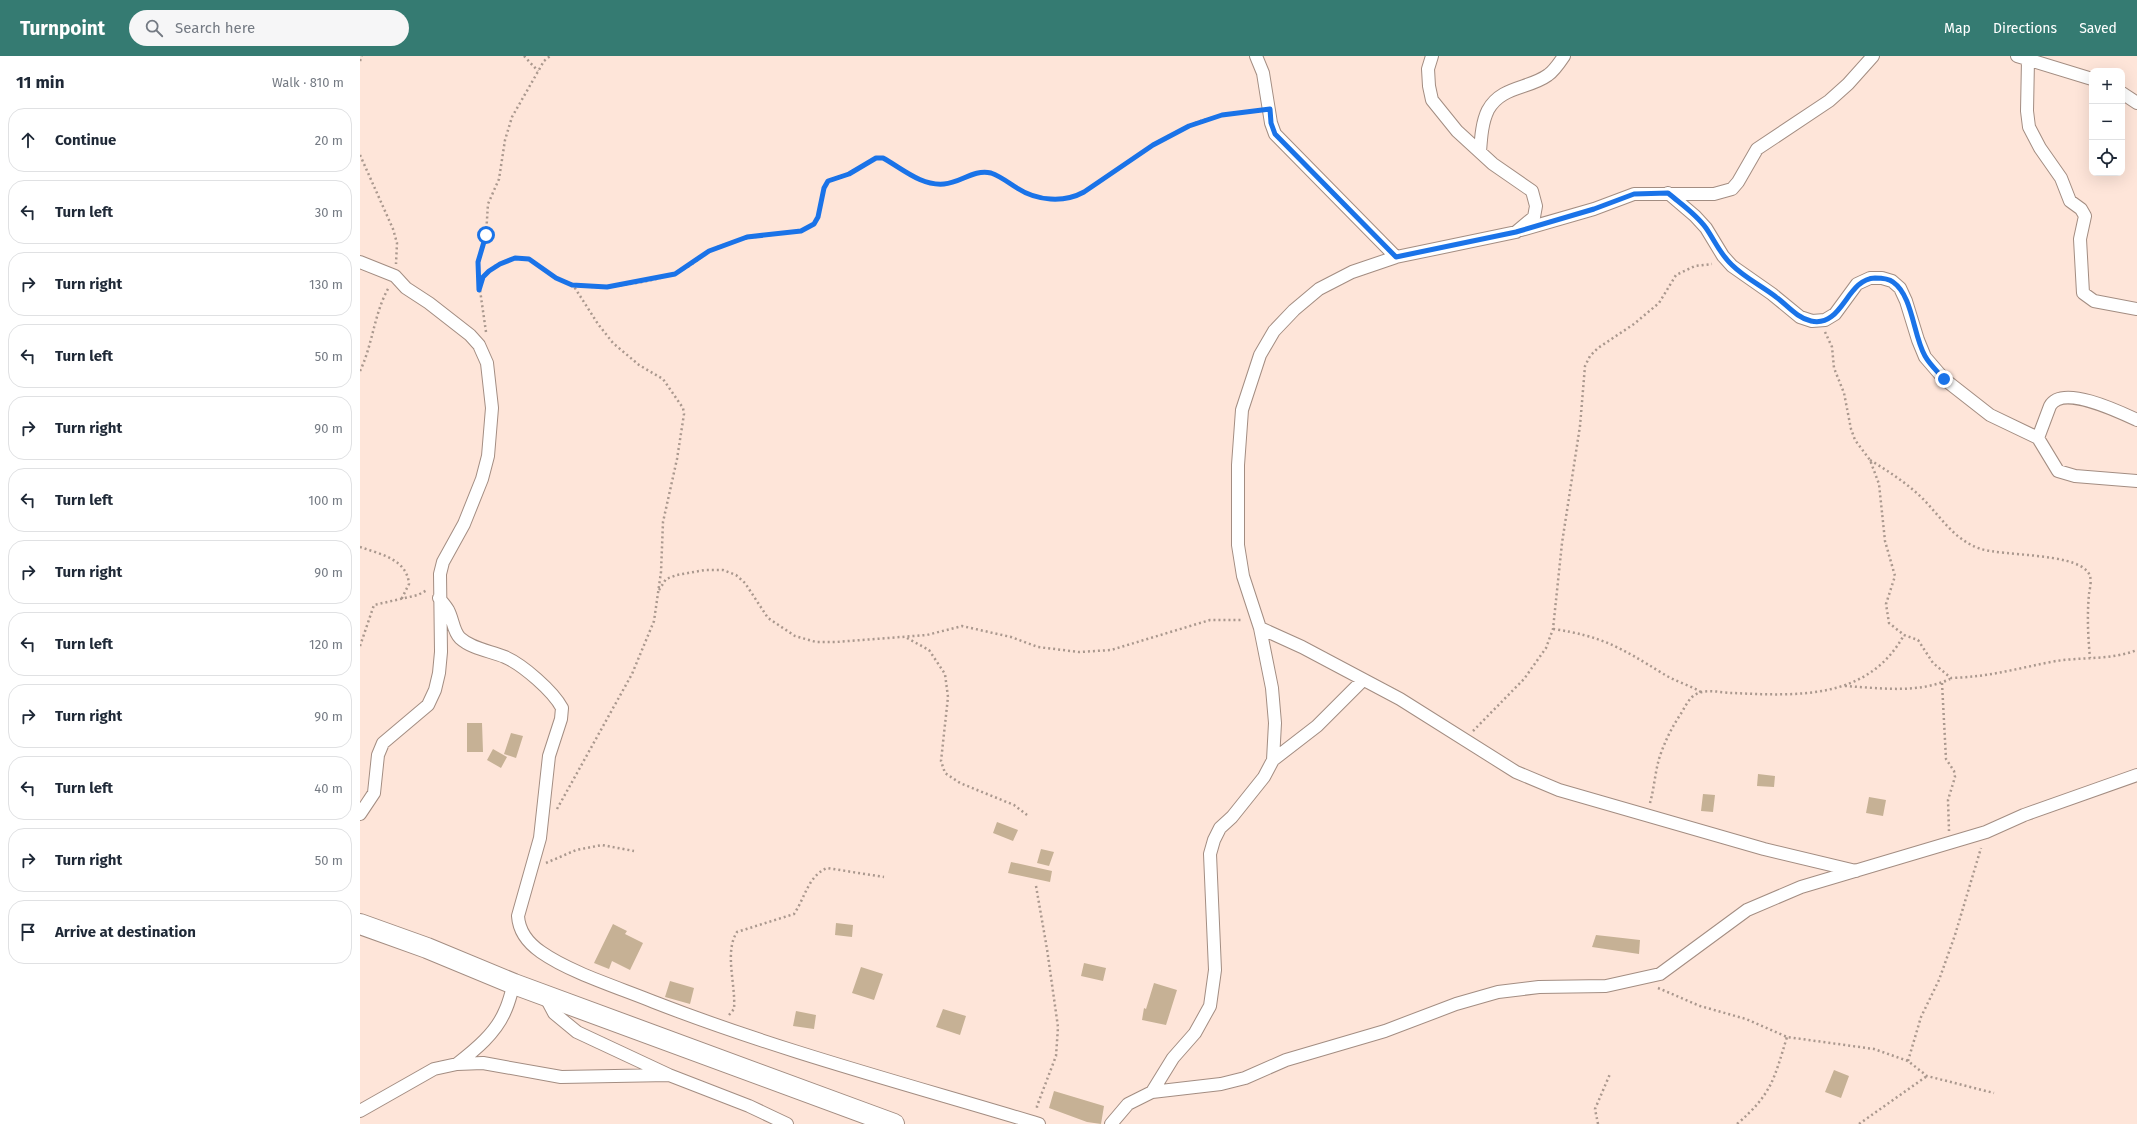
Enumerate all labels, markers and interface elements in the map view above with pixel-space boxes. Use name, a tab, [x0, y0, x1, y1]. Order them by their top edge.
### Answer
search box	[129, 10, 409, 46]
text: Turnpoint	[20, 17, 105, 40]
icon: search	[143, 17, 165, 39]
text: Search here	[175, 19, 255, 37]
text: Map	[1944, 20, 1971, 37]
text: Directions	[1993, 20, 2057, 37]
text: Saved	[2079, 20, 2117, 37]
map controls	[2089, 68, 2125, 176]
button: +	[2089, 68, 2125, 104]
text: 11 min	[16, 72, 64, 93]
text: Walk · 810 m	[272, 75, 344, 90]
button: −	[2089, 104, 2125, 140]
icon: ahead	[17, 129, 39, 151]
text: Continue	[55, 131, 116, 149]
text: 20 m	[315, 133, 343, 148]
button: locate	[2089, 140, 2125, 176]
icon: left	[17, 201, 39, 223]
text: Turn left	[55, 203, 113, 221]
text: 30 m	[315, 205, 343, 220]
route start	[477, 226, 495, 244]
icon: right	[17, 273, 39, 295]
text: Turn right	[55, 275, 122, 293]
text: 130 m	[309, 277, 343, 292]
icon: left	[17, 345, 39, 367]
text: Turn left	[55, 347, 113, 365]
text: 50 m	[315, 349, 343, 364]
route end	[1935, 370, 1953, 388]
icon: right	[17, 417, 39, 439]
text: Turn right	[55, 419, 122, 437]
text: 90 m	[314, 421, 343, 436]
icon: left	[17, 489, 39, 511]
text: Turn left	[55, 491, 113, 509]
text: 100 m	[308, 493, 343, 508]
icon: right	[17, 561, 39, 583]
text: Turn right	[55, 563, 122, 581]
text: 90 m	[314, 565, 343, 580]
icon: left	[17, 633, 39, 655]
text: Turn left	[55, 635, 113, 653]
text: 120 m	[309, 637, 343, 652]
icon: right	[17, 705, 39, 727]
text: Turn right	[55, 707, 122, 725]
text: 90 m	[314, 709, 343, 724]
icon: left	[17, 777, 39, 799]
text: Turn left	[55, 779, 113, 797]
text: 40 m	[314, 781, 343, 796]
icon: right	[17, 849, 39, 871]
text: Turn right	[55, 851, 122, 869]
text: 50 m	[315, 853, 343, 868]
icon: arrive	[17, 921, 39, 943]
text: Arrive at destination	[55, 923, 196, 941]

